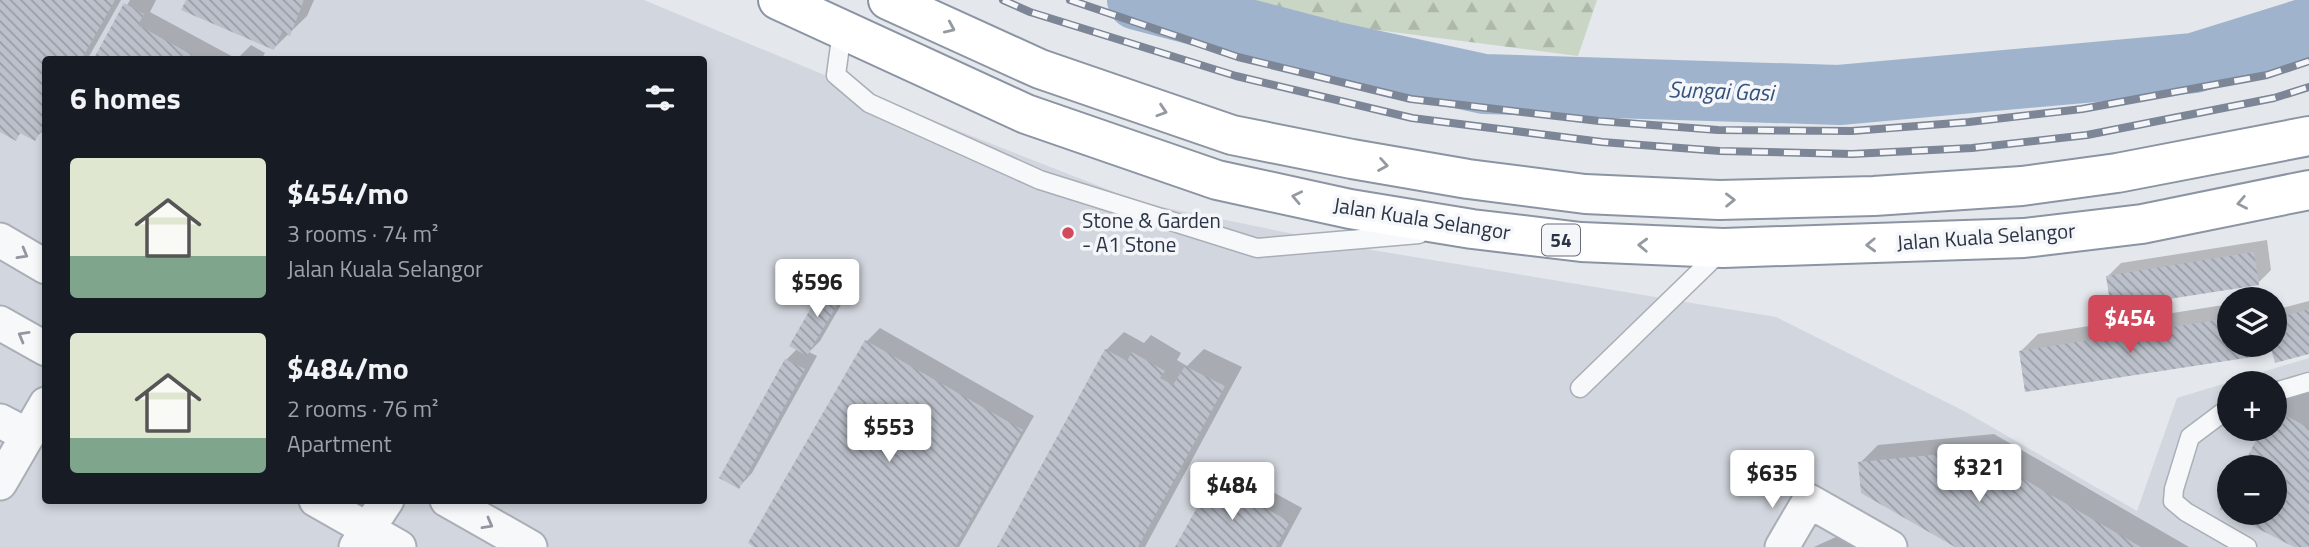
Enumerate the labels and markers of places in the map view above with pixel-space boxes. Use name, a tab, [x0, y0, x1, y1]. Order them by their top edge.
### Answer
place label: Stone & Garden - A1 Stone	[1082, 204, 1221, 260]
marker: Stone & Garden - A1 Stone	[1060, 225, 1076, 241]
pin: $596	[776, 260, 858, 319]
pin: $454	[2089, 296, 2171, 355]
pin: $553	[848, 405, 930, 464]
pin: $321	[1938, 444, 2020, 504]
pin: $635	[1731, 450, 1813, 510]
pin: $484	[1191, 462, 1273, 522]

